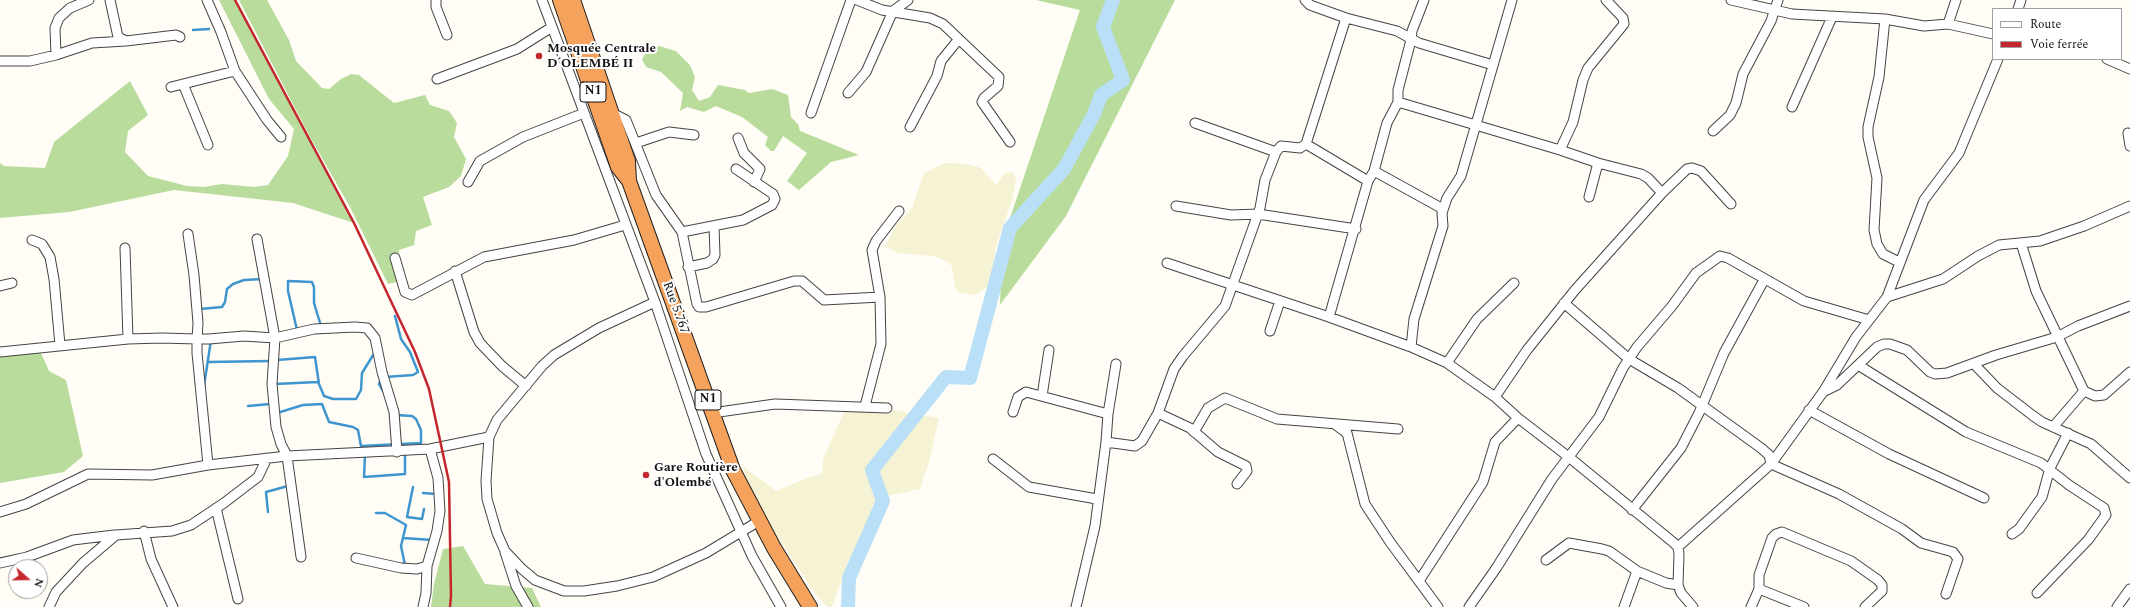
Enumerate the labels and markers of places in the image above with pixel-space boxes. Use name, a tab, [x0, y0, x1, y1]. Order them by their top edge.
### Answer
place label: Mosquée Centrale D´OLEMBÉ II	[547, 41, 656, 72]
marker: Mosquée Centrale D´OLEMBÉ II	[534, 51, 544, 61]
place label: Gare Routière d'Olembé	[654, 460, 738, 491]
marker: Gare Routière d'Olembé	[641, 470, 651, 480]

